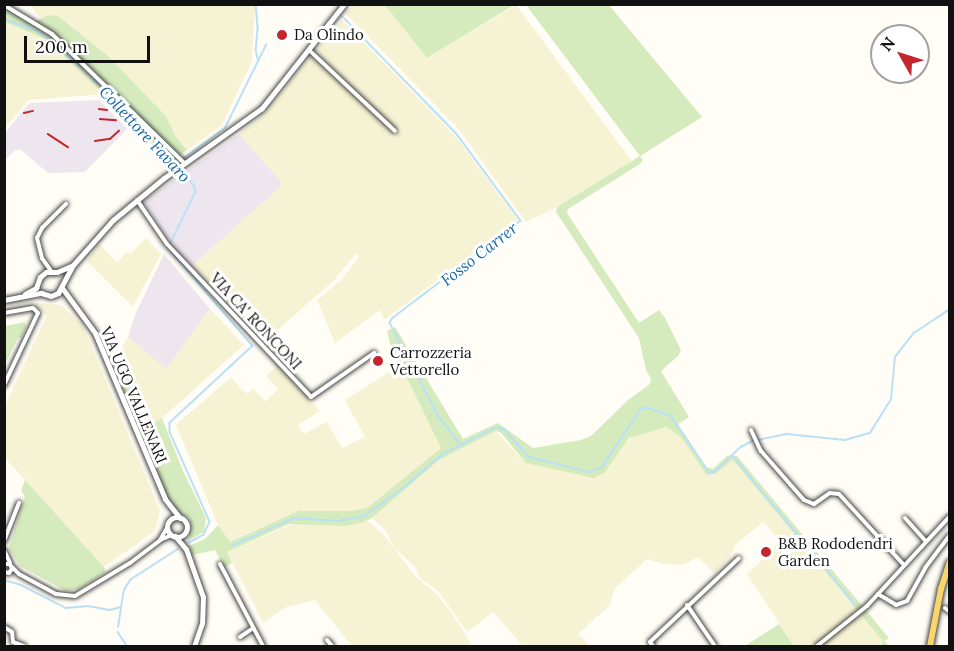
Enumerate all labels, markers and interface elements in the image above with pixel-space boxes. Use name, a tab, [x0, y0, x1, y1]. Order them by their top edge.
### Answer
scale bar	[27, 24, 153, 62]
north arrow	[870, 24, 930, 84]
place label: Da Olindo	[294, 26, 364, 44]
marker: Da Olindo	[275, 28, 289, 42]
text: N	[876, 33, 899, 55]
text: 200 m	[35, 35, 88, 58]
water label: Collettore Favaro	[96, 82, 194, 186]
water label: Fosso Carrer	[437, 218, 521, 290]
street label: VIA CA' RONCONI	[207, 269, 305, 373]
street label: VIA UGO VALLENARI	[97, 324, 171, 466]
place label: Carrozzeria Vettorello	[390, 343, 472, 378]
marker: Carrozzeria Vettorello	[371, 354, 385, 368]
place label: B&B Rododendri Garden	[778, 534, 893, 569]
marker: B&B Rododendri Garden	[759, 545, 773, 559]

